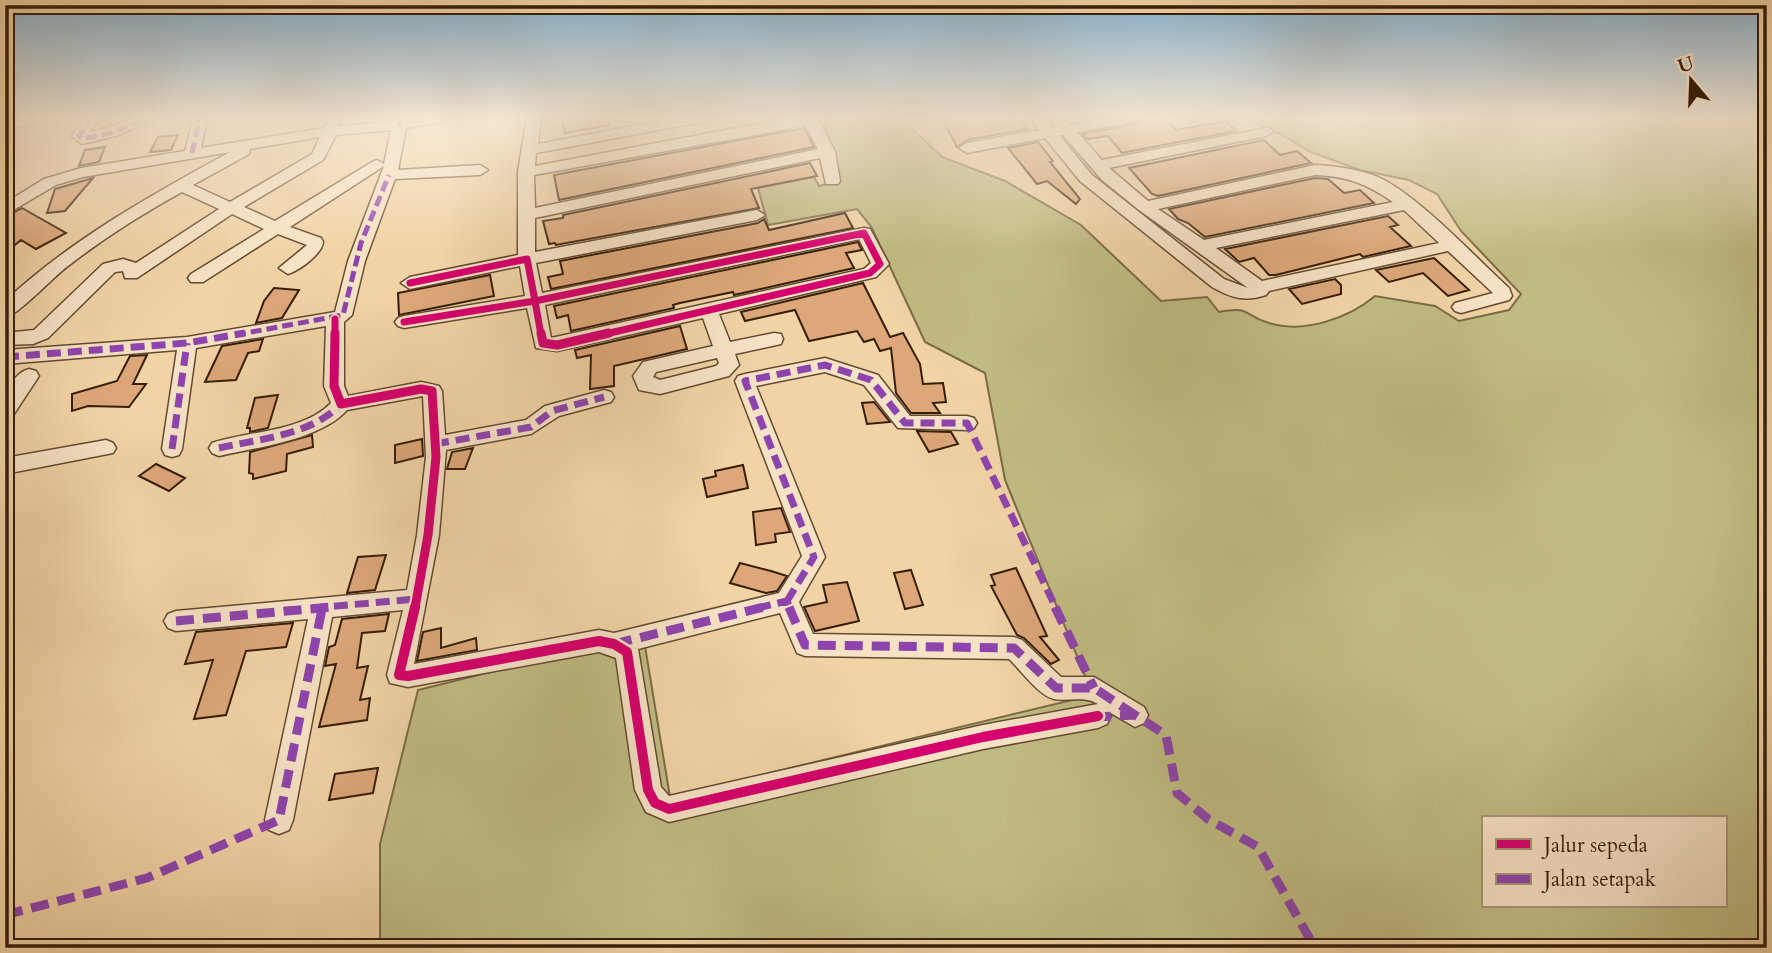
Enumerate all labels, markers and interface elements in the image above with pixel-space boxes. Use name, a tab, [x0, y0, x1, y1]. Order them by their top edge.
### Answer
north arrow	[1656, 46, 1726, 116]
text: U	[1674, 50, 1698, 80]
legend	[1482, 816, 1726, 908]
text: Jalur sepeda	[1541, 831, 1648, 860]
text: Jalan setapak	[1541, 865, 1657, 894]

